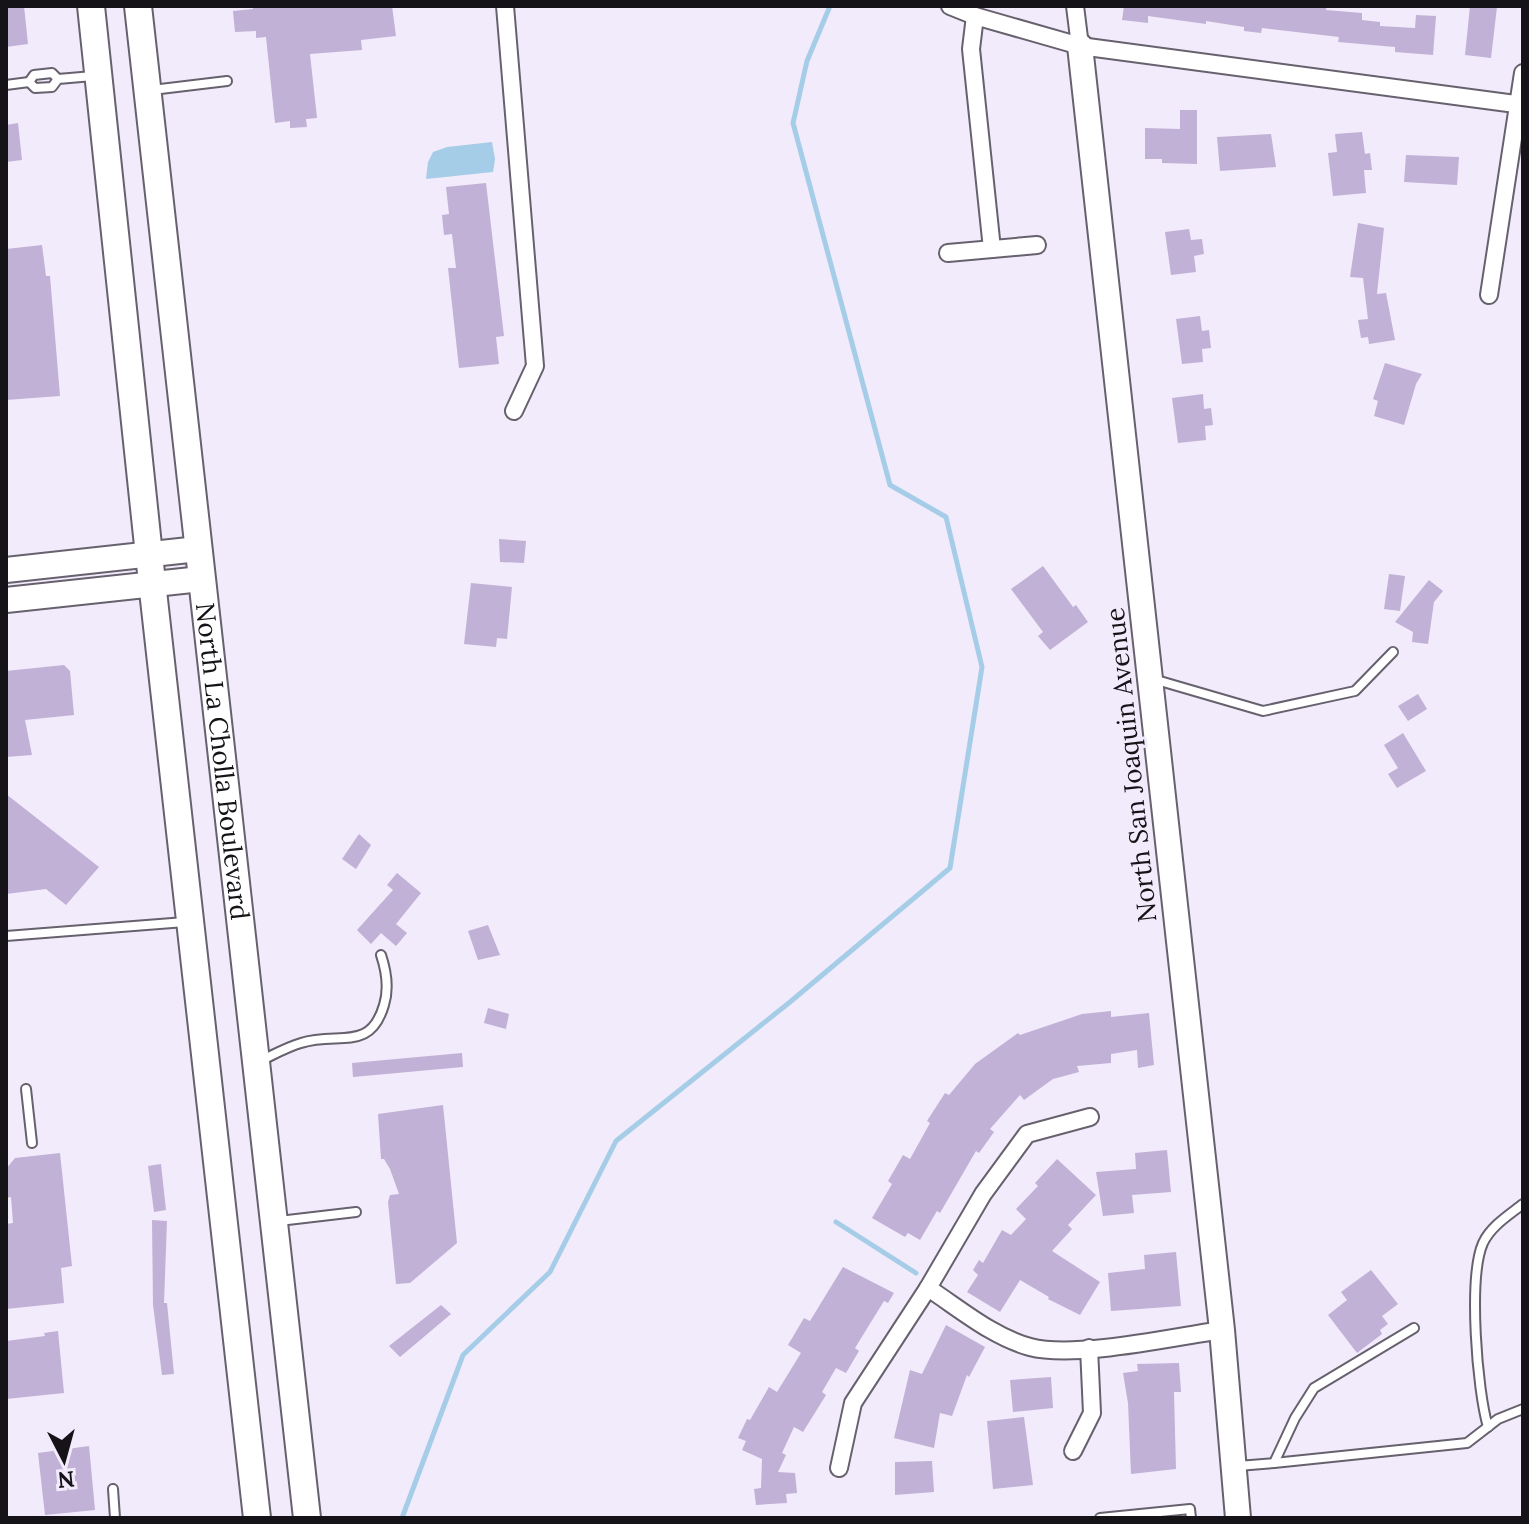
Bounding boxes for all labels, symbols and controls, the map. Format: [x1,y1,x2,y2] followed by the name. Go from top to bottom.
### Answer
[189,601,257,922] street label: North La Cholla Boulevard
[1098,606,1163,924] street label: North San Joaquin Avenue
[24,1420,104,1500] north arrow
[56,1465,76,1495] text: N

